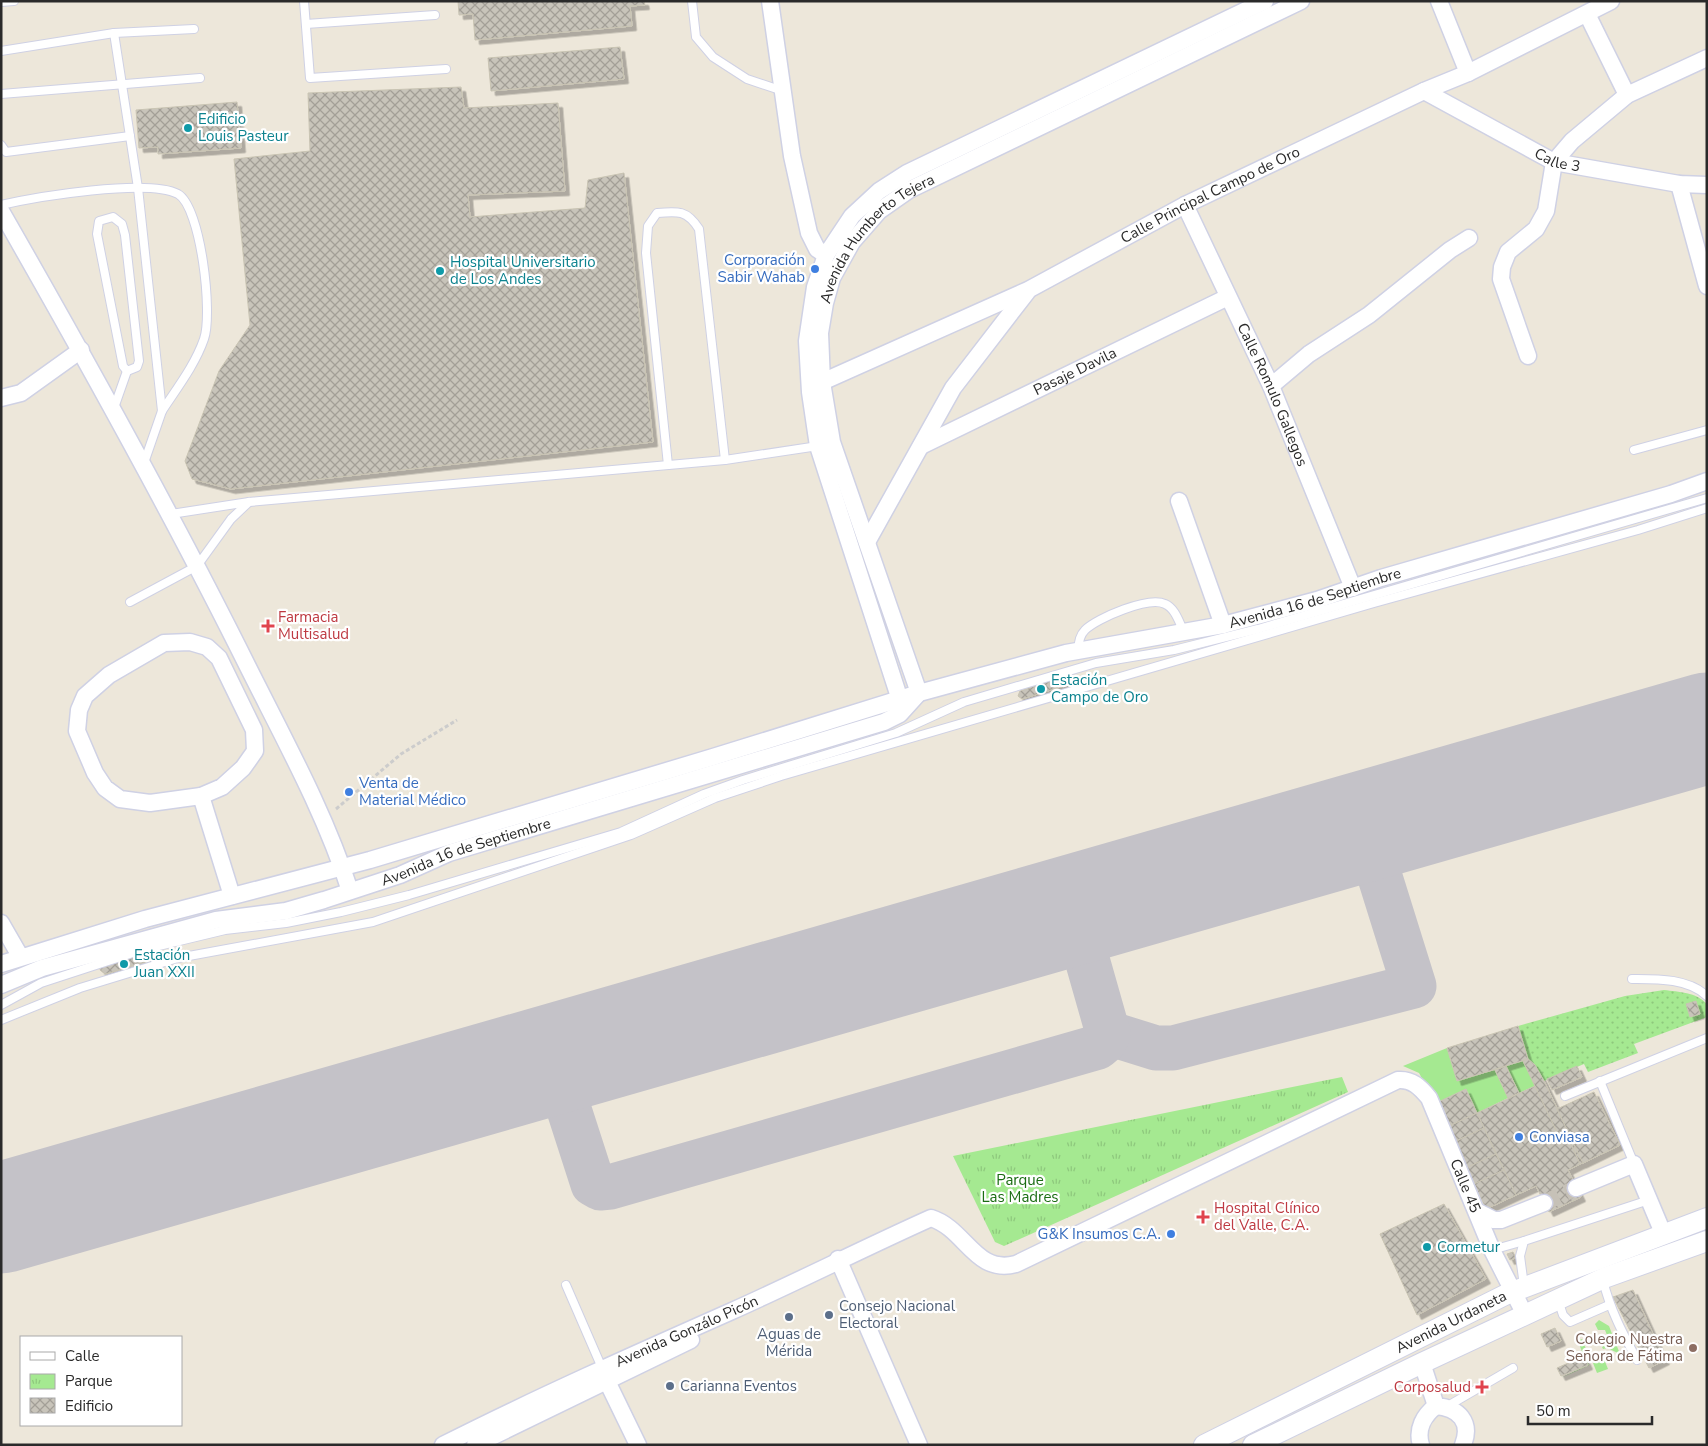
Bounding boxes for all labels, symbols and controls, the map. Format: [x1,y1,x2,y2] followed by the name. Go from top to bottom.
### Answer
[198,109,289,146] place label: Edificio Louis Pasteur
[182,122,194,134] marker: Edificio Louis Pasteur
[1117,142,1303,248] street label: Calle Principal Campo de Oro
[1531,143,1582,176] street label: Calle 3
[815,169,938,306] street label: Avenida Humberto Tejera
[718,250,805,287] place label: Corporación Sabir Wahab
[450,252,596,289] place label: Hospital Universitario de Los Andes
[809,263,821,275] marker: Corporación Sabir Wahab
[434,265,446,277] marker: Hospital Universitario de Los Andes
[1232,320,1313,469] street label: Calle Romulo Gallegos
[1030,343,1120,400] street label: Pasaje Davila
[1227,563,1403,633] street label: Avenida 16 de Septiembre
[278,607,349,644] place label: Farmacia Multisalud
[262,620,274,632] marker: Farmacia Multisalud
[1051,670,1148,707] place label: Estación Campo de Oro
[1035,683,1047,695] marker: Estación Campo de Oro
[358,773,466,810] place label: Venta de Material Médico
[343,786,355,798] marker: Venta de Material Médico
[378,813,553,891] street label: Avenida 16 de Septiembre
[133,945,195,982] place label: Estación Juan XXII
[118,958,130,970] marker: Estación Juan XXII
[1529,1127,1590,1147] place label: Conviasa
[1513,1131,1525,1143] marker: Conviasa
[1445,1156,1485,1216] street label: Calle 45
[981,1170,1059,1207] park label: Parque Las Madres
[1214,1198,1320,1235] place label: Hospital Clínico del Valle, C.A.
[1196,1210,1210,1224] marker: Hospital Clínico del Valle, C.A.
[1038,1224,1161,1244] place label: G&K Insumos C.A.
[1165,1228,1177,1240] marker: G&K Insumos C.A.
[1437,1237,1501,1257] place label: Cormetur
[1421,1241,1433,1253] marker: Cormetur
[1392,1286,1510,1358] street label: Avenida Urdaneta
[612,1290,761,1372] street label: Avenida Gonzálo Picón
[839,1296,956,1333] place label: Consejo Nacional Electoral
[823,1309,835,1321] marker: Consejo Nacional Electoral
[783,1311,795,1323] marker: Aguas de Mérida
[757,1324,821,1361] place label: Aguas de Mérida
[1566,1329,1683,1366] place label: Colegio Nuestra Señora de Fátima
[20,1336,182,1426] legend
[1687,1342,1699,1354] marker: Colegio Nuestra Señora de Fátima
[65,1346,100,1366] text: Calle
[65,1371,113,1391] text: Parque
[680,1376,797,1396] place label: Carianna Eventos
[1394,1377,1471,1397] place label: Corposalud
[664,1380,676,1392] marker: Carianna Eventos
[1475,1380,1489,1394] marker: Corposalud
[1528,1394,1652,1426] scale bar
[65,1396,113,1416] text: Edificio
[1536,1401,1571,1421] text: 50 m

